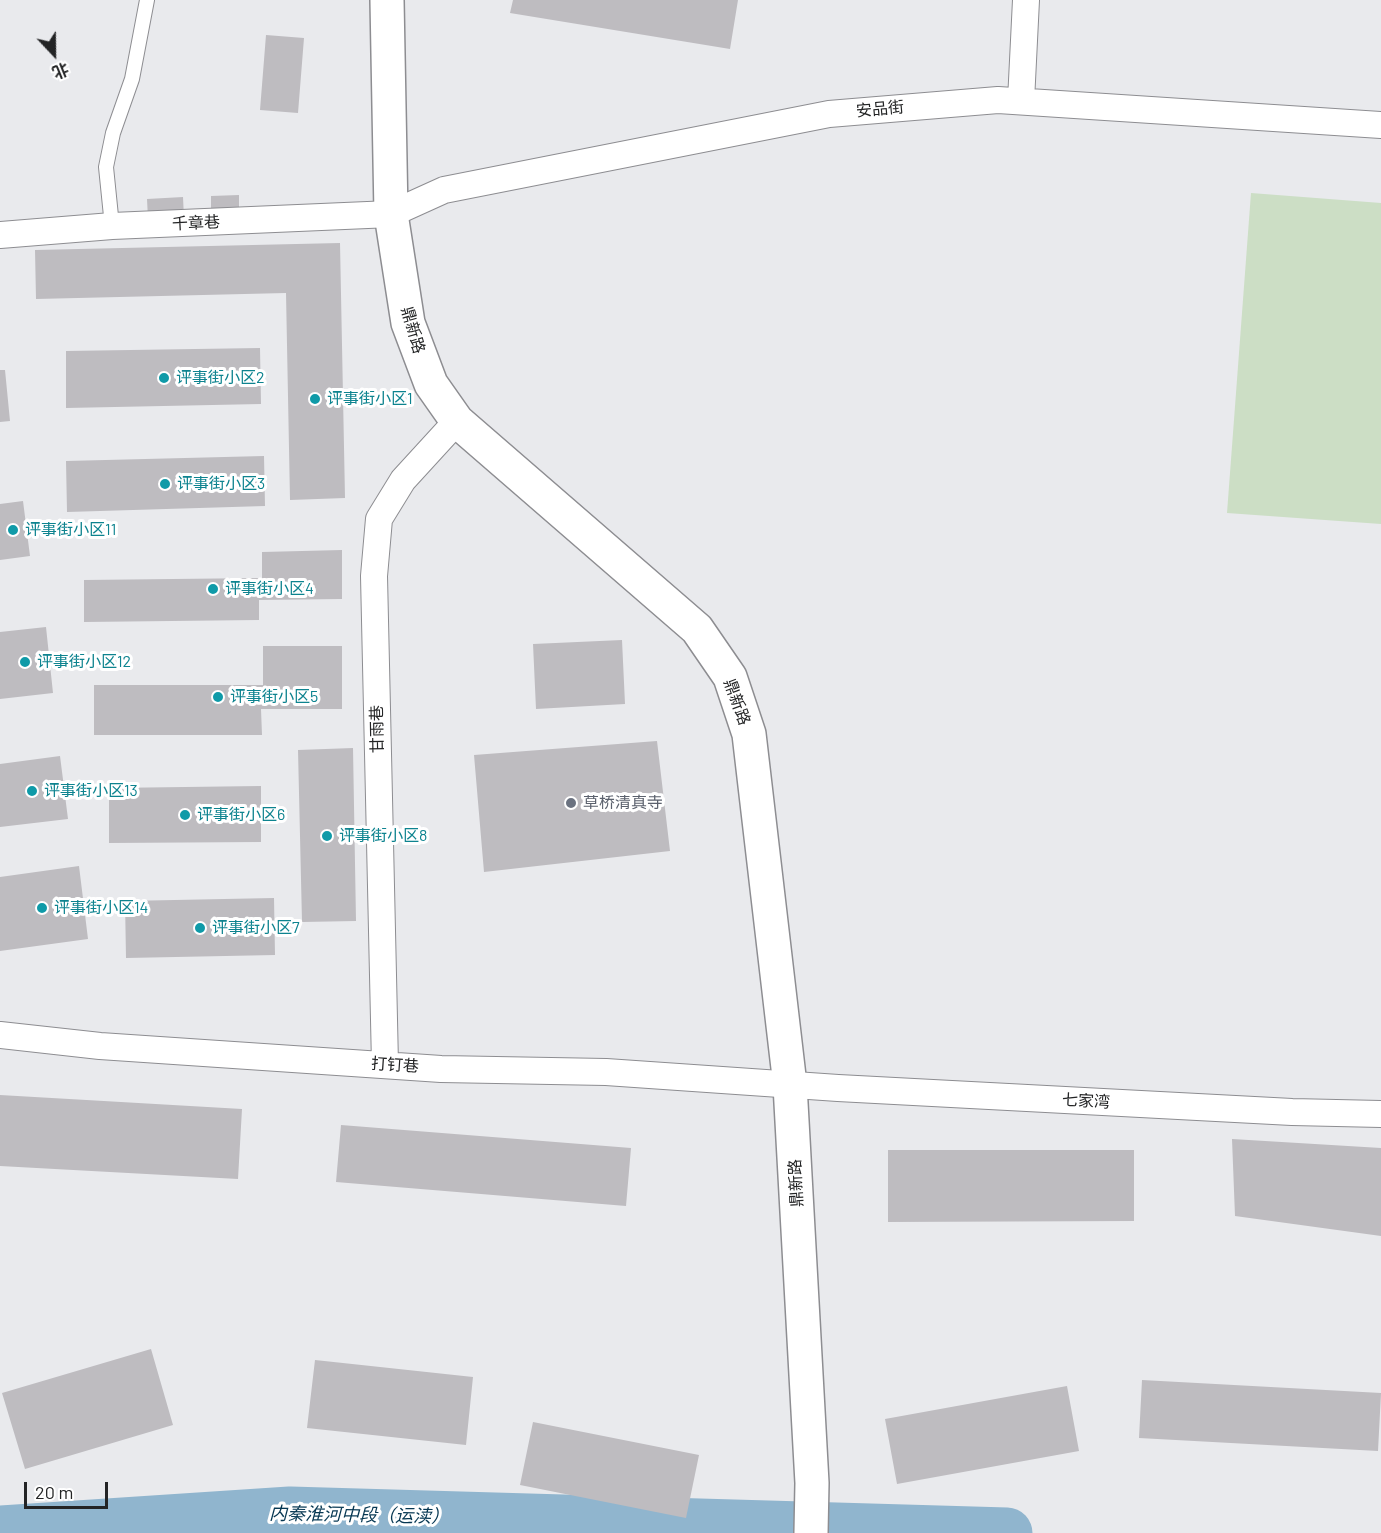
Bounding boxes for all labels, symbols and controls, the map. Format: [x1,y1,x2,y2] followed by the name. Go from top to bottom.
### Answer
[24,24,84,84] north arrow
[50,59,72,83] text: 北
[855,97,905,121] street label: 安品街
[172,212,220,234] street label: 千章巷
[397,304,429,356] street label: 鼎新路
[176,368,265,388] place label: 评事街小区2
[157,371,171,385] marker: 评事街小区2
[327,389,413,409] place label: 评事街小区1
[308,392,322,406] marker: 评事街小区1
[177,474,265,494] place label: 评事街小区3
[158,477,172,491] marker: 评事街小区3
[25,520,116,540] place label: 评事街小区11
[6,523,20,537] marker: 评事街小区11
[225,579,314,599] place label: 评事街小区4
[206,582,220,596] marker: 评事街小区4
[37,652,131,672] place label: 评事街小区12
[18,655,32,669] marker: 评事街小区12
[720,676,754,728] street label: 鼎新路
[230,687,318,707] place label: 评事街小区5
[211,690,225,704] marker: 评事街小区5
[367,705,387,753] street label: 甘雨巷
[44,781,138,801] place label: 评事街小区13
[25,784,39,798] marker: 评事街小区13
[583,793,663,813] place label: 草桥清真寺
[564,796,578,810] marker: 草桥清真寺
[197,805,285,825] place label: 评事街小区6
[178,808,192,822] marker: 评事街小区6
[339,826,427,846] place label: 评事街小区8
[320,829,334,843] marker: 评事街小区8
[54,898,148,918] place label: 评事街小区14
[35,901,49,915] marker: 评事街小区14
[212,918,300,938] place label: 评事街小区7
[193,921,207,935] marker: 评事街小区7
[370,1054,420,1076] street label: 打钉巷
[1062,1090,1110,1112] street label: 七家湾
[785,1159,807,1207] street label: 鼎新路
[27,1470,111,1508] scale bar
[35,1481,73,1503] text: 20 m
[269,1503,449,1527] water label: 内秦淮河中段（运渎）

